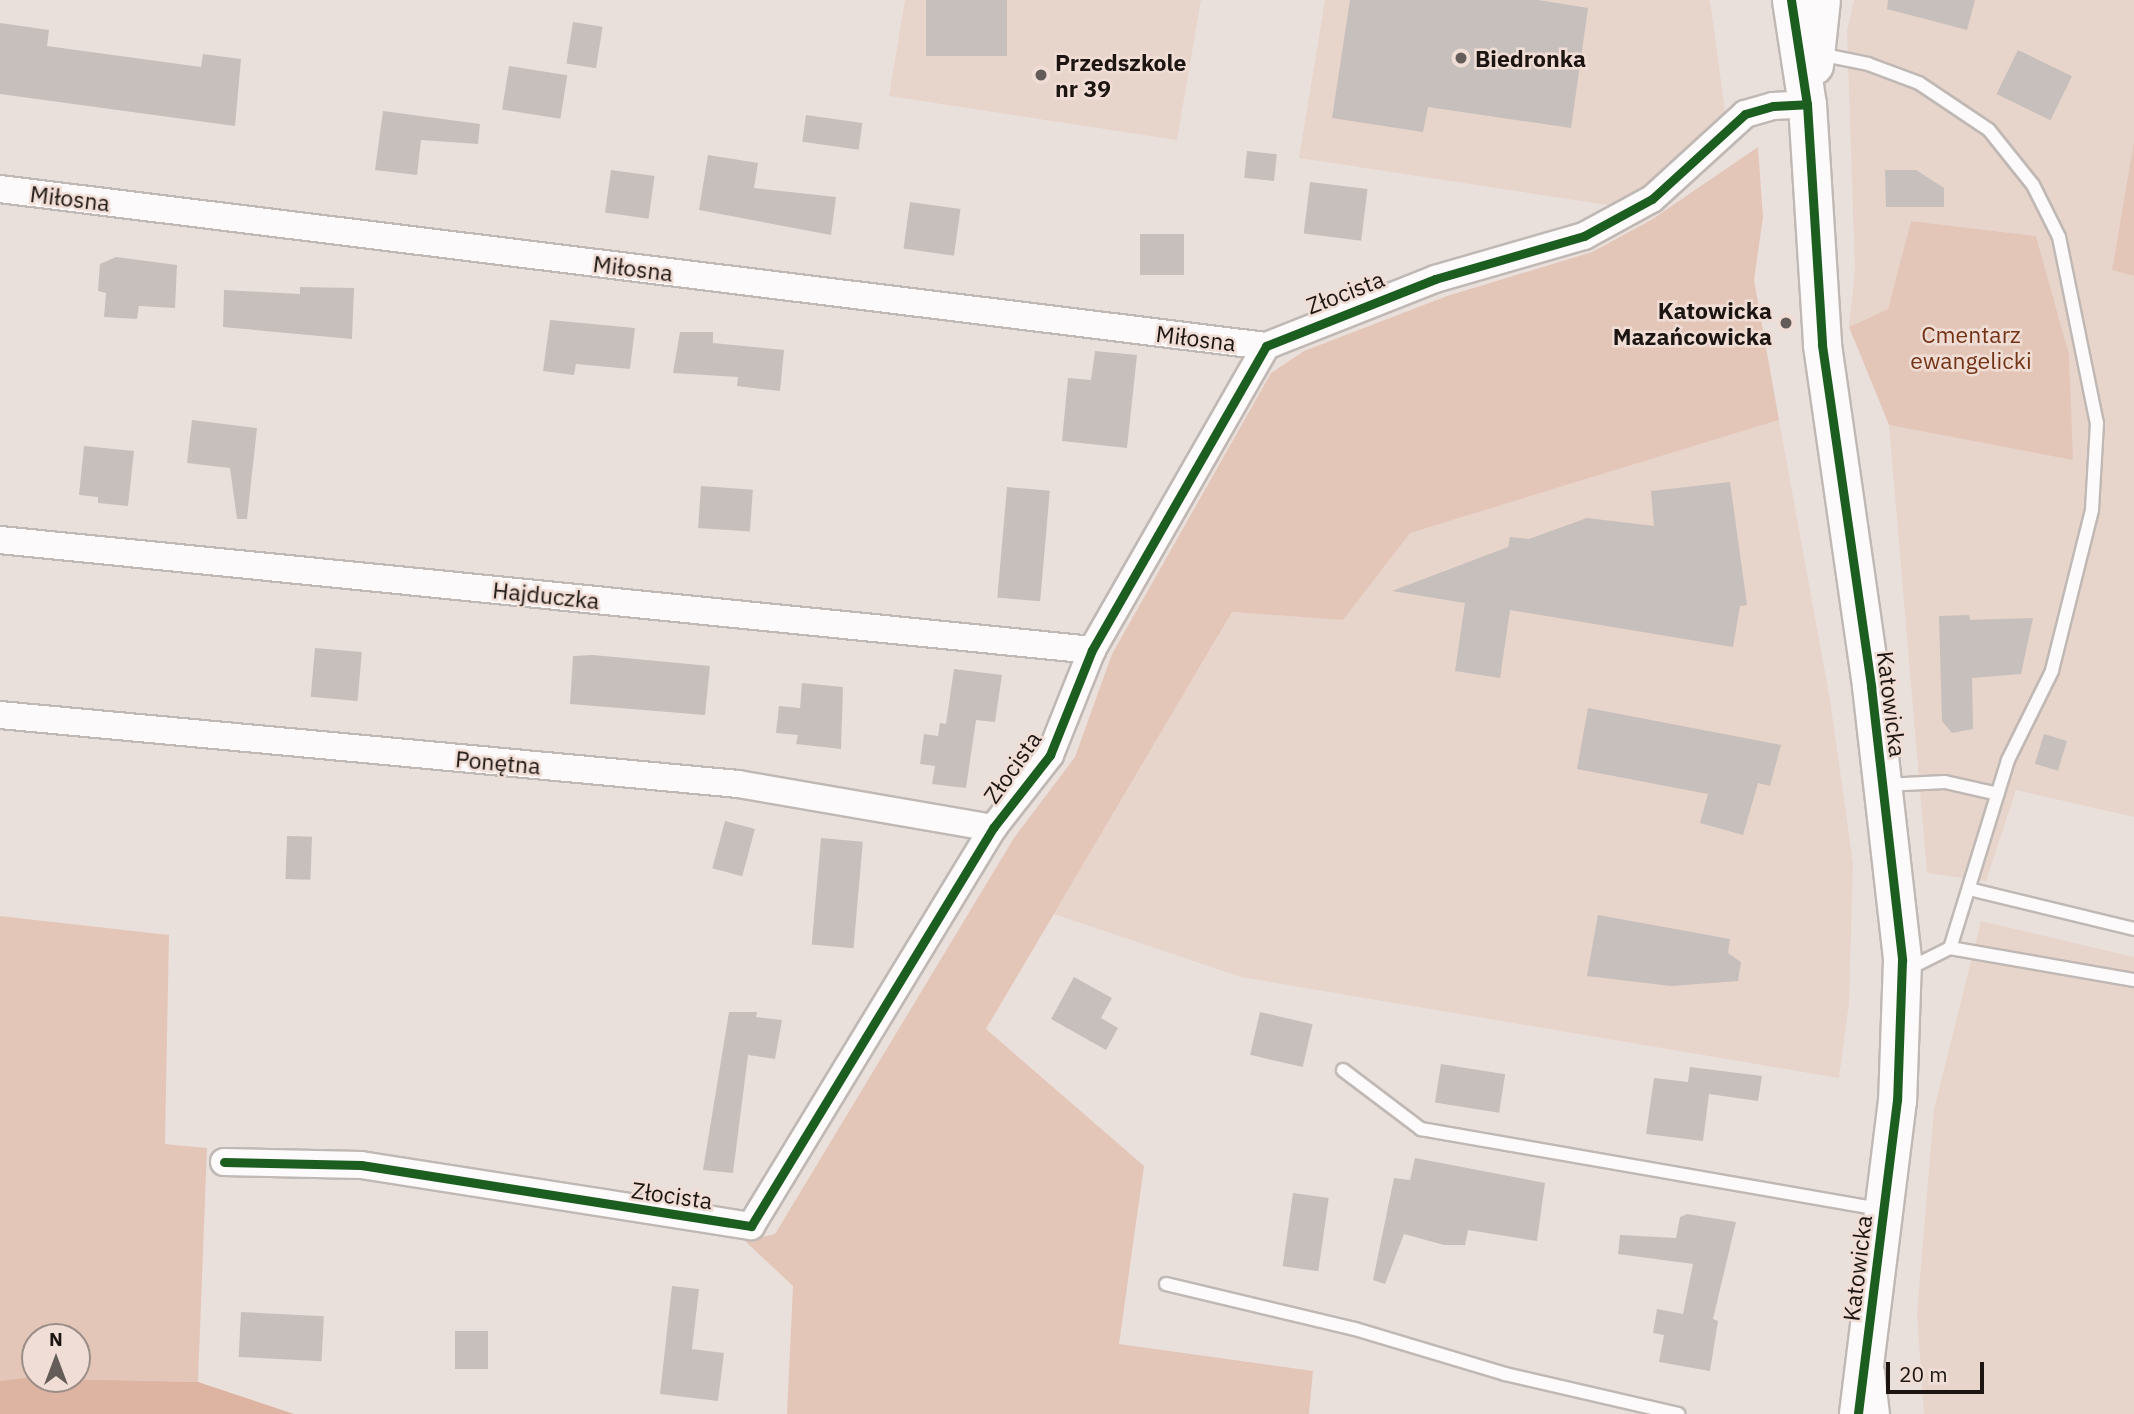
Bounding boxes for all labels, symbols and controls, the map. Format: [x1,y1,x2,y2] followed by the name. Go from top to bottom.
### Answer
[1475,44,1586,72] place label: Biedronka
[1055,48,1186,102] place label: Przedszkole nr 39
[1453,50,1469,66] marker: Biedronka
[1033,67,1049,83] marker: Przedszkole nr 39
[28,179,112,217] street label: Miłosna
[591,249,675,287] street label: Miłosna
[1302,265,1388,319] street label: Złocista
[1613,296,1772,350] place label: Katowicka Mazańcowicka
[1778,315,1794,331] marker: Katowicka Mazańcowicka
[1154,319,1238,357] street label: Miłosna
[1910,320,2032,374] park label: Cmentarz ewangelicki
[491,576,601,614] street label: Hajduczka
[1872,649,1912,759] street label: Katowicka
[977,726,1047,808] street label: Złocista
[454,745,542,779] street label: Ponętna
[630,1176,714,1214] street label: Złocista
[1837,1213,1877,1323] street label: Katowicka
[21,1323,91,1393] north arrow
[49,1327,63,1351] text: N
[1889,1348,1987,1392] scale bar
[1899,1360,1948,1388] text: 20 m

